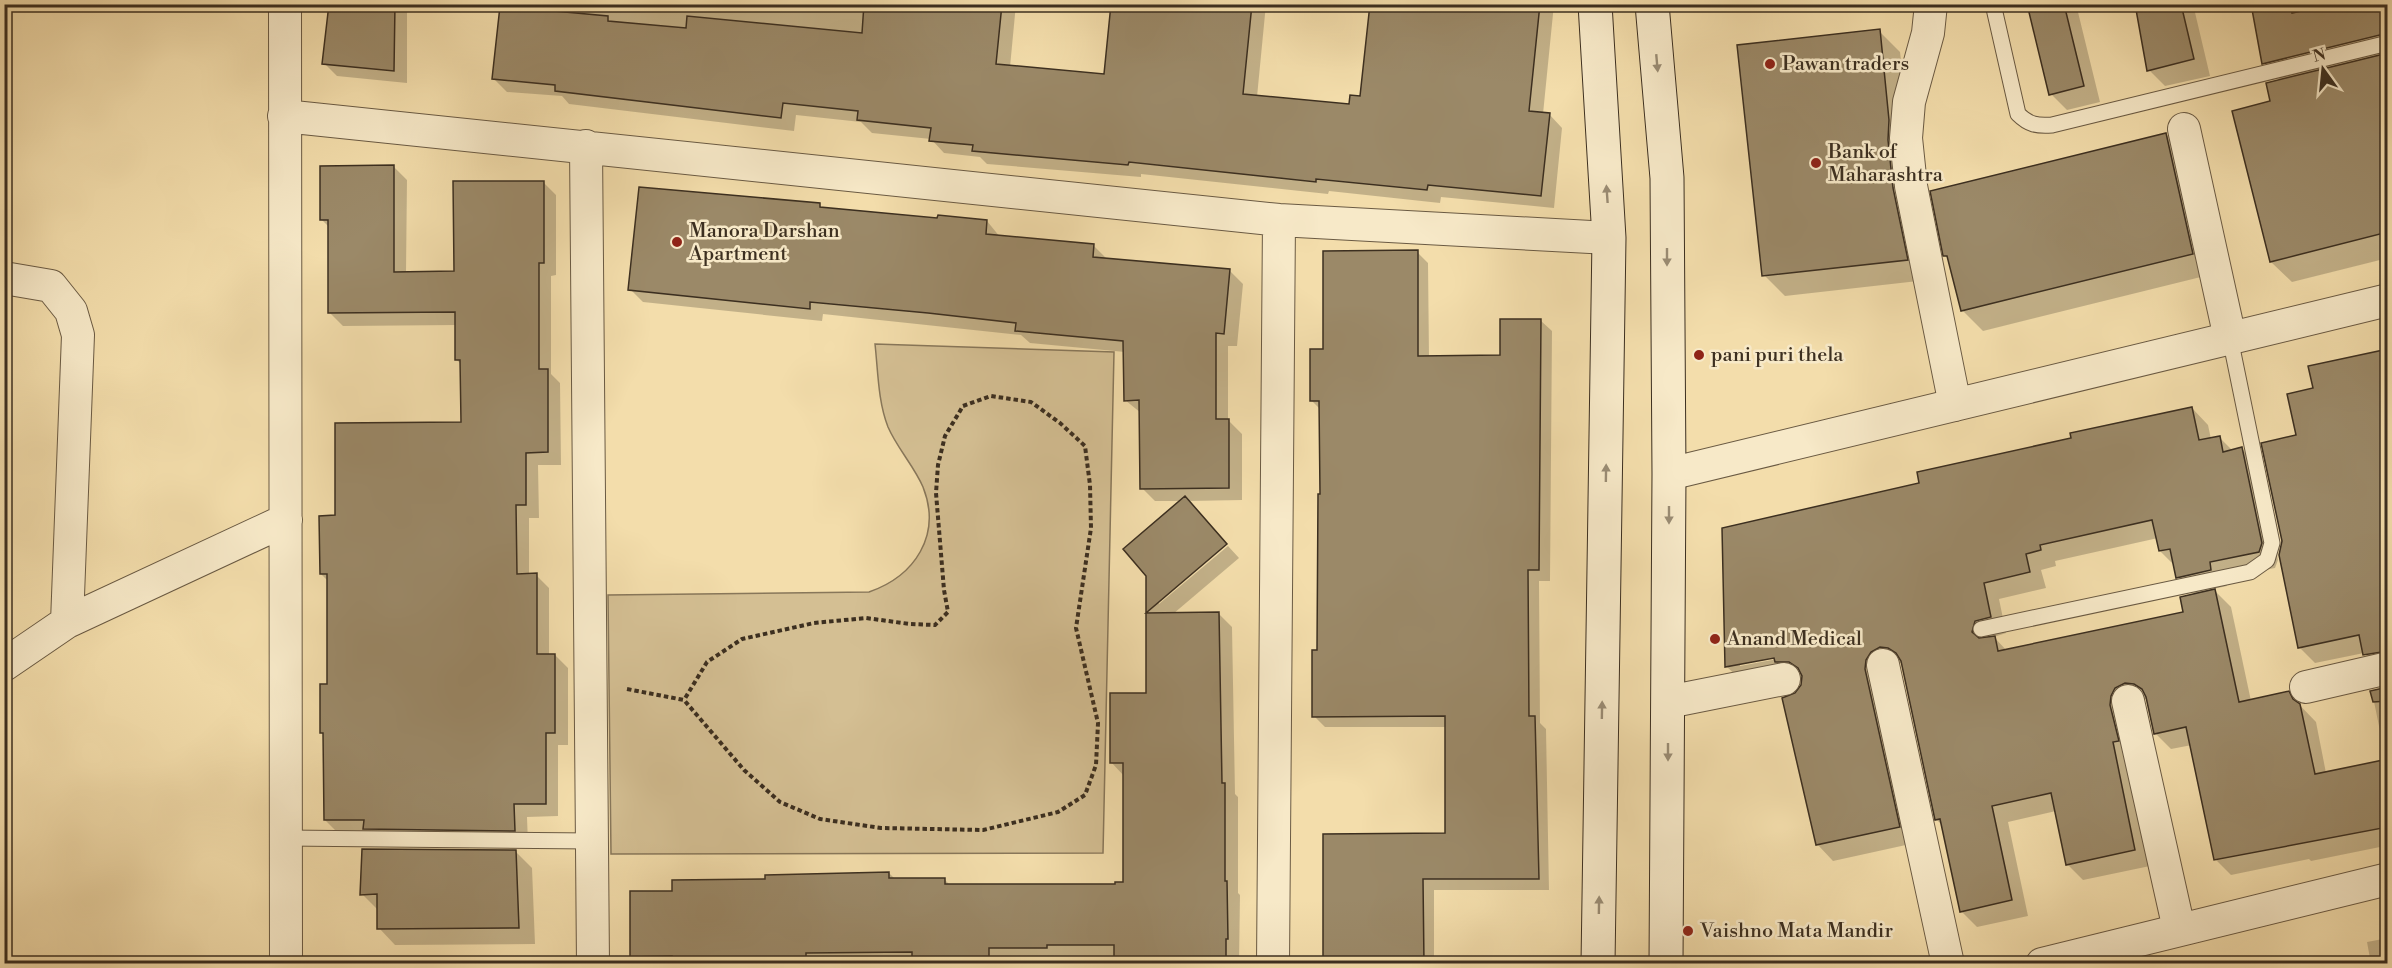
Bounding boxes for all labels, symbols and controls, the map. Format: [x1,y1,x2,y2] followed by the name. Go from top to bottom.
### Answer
[2293,39,2353,99] north arrow
[2311,44,2328,67] text: N
[1782,52,1909,77] place label: Pawan traders
[1652,53,1662,72] one-way arrow
[1763,57,1777,71] marker: Pawan traders
[1827,140,1944,188] place label: Bank of Maharashtra
[1809,156,1823,170] marker: Bank of Maharashtra
[1602,185,1611,204] one-way arrow
[688,219,840,267] place label: Manora Darshan Apartment
[670,235,684,249] marker: Manora Darshan Apartment
[1662,248,1672,267] one-way arrow
[1711,343,1844,368] place label: pani puri thela
[1692,348,1706,362] marker: pani puri thela
[1601,464,1611,483] one-way arrow
[1664,506,1674,525] one-way arrow
[1726,627,1862,652] place label: Anand Medical
[1708,632,1722,646] marker: Anand Medical
[1597,701,1607,720] one-way arrow
[1663,743,1673,762] one-way arrow
[1594,896,1604,915] one-way arrow
[1699,919,1893,944] place label: Vaishno Mata Mandir
[1681,924,1695,938] marker: Vaishno Mata Mandir

